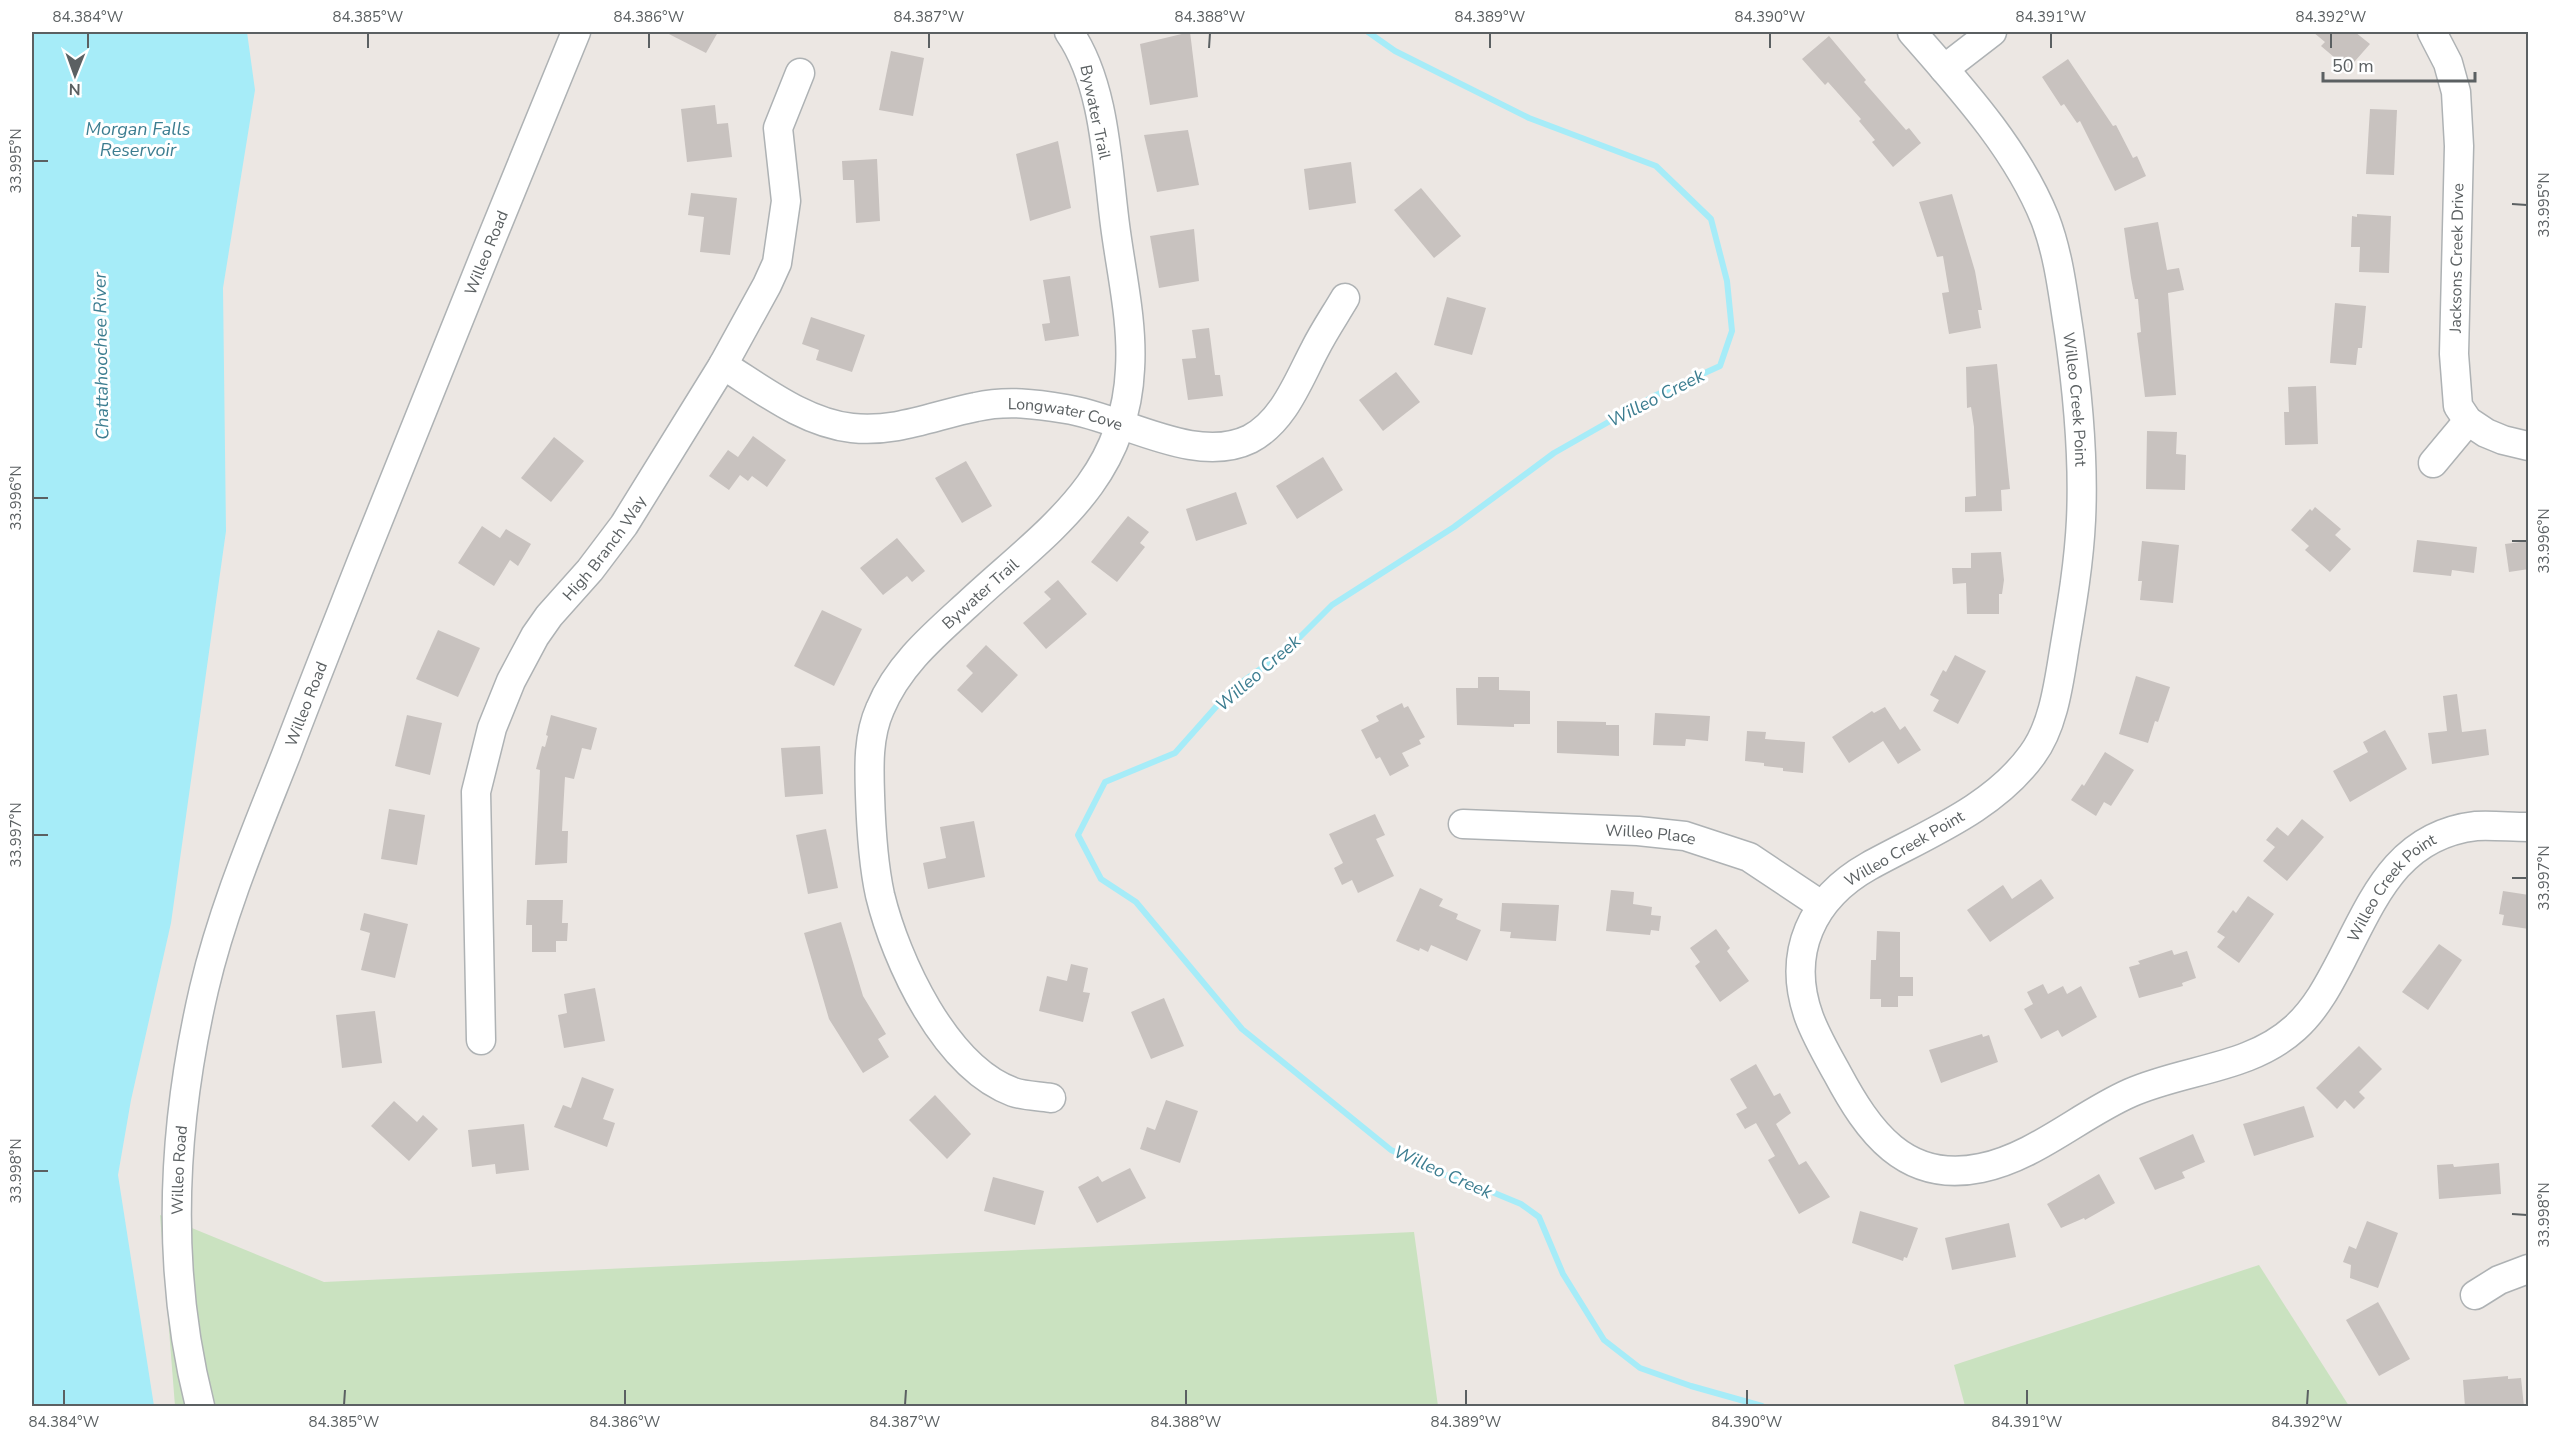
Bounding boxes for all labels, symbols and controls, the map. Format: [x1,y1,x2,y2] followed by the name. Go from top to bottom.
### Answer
[53,7,124,27] text: 84.384°W
[333,7,404,27] text: 84.385°W
[614,7,685,27] text: 84.386°W
[894,7,965,27] text: 84.387°W
[1175,7,1246,27] text: 84.388°W
[1455,7,1526,27] text: 84.389°W
[1735,7,1806,27] text: 84.390°W
[2016,7,2087,27] text: 84.391°W
[2296,7,2367,27] text: 84.392°W
[45,45,105,105] north arrow
[2323,45,2474,83] scale bar
[2332,54,2374,78] text: 50 m
[1074,63,1116,162] street label: Bywater Trail
[69,78,81,100] text: N
[86,117,190,162] water label: Morgan Falls Reservoir
[6,128,26,194] text: 33.995°N
[2534,172,2554,238] text: 33.995°N
[2445,183,2469,334] street label: Jacksons Creek Drive
[460,207,514,298] street label: Willeo Road
[88,271,114,440] water label: Chattahoochee River
[2057,331,2092,467] street label: Willeo Creek Point
[1604,363,1709,433] water label: Willeo Creek
[1008,393,1126,436] street label: Longwater Cove
[6,465,26,531] text: 33.996°N
[558,491,652,606] street label: High Branch Way
[2534,508,2554,574] text: 33.996°N
[937,554,1024,634] street label: Bywater Trail
[1210,629,1306,717] water label: Willeo Creek
[280,658,333,750] street label: Willeo Road
[6,802,26,868] text: 33.997°N
[1841,805,1969,892] street label: Willeo Creek Point
[1605,820,1699,851] street label: Willeo Place
[2342,828,2440,946] street label: Willeo Creek Point
[2534,845,2554,911] text: 33.997°N
[167,1124,193,1215] street label: Willeo Road
[6,1138,26,1204] text: 33.998°N
[1390,1140,1497,1205] water label: Willeo Creek
[2534,1182,2554,1248] text: 33.998°N
[29,1412,100,1432] text: 84.384°W
[309,1412,380,1432] text: 84.385°W
[590,1412,661,1432] text: 84.386°W
[870,1412,941,1432] text: 84.387°W
[1151,1412,1222,1432] text: 84.388°W
[1431,1412,1502,1432] text: 84.389°W
[1712,1412,1783,1432] text: 84.390°W
[1992,1412,2063,1432] text: 84.391°W
[2272,1412,2343,1432] text: 84.392°W

